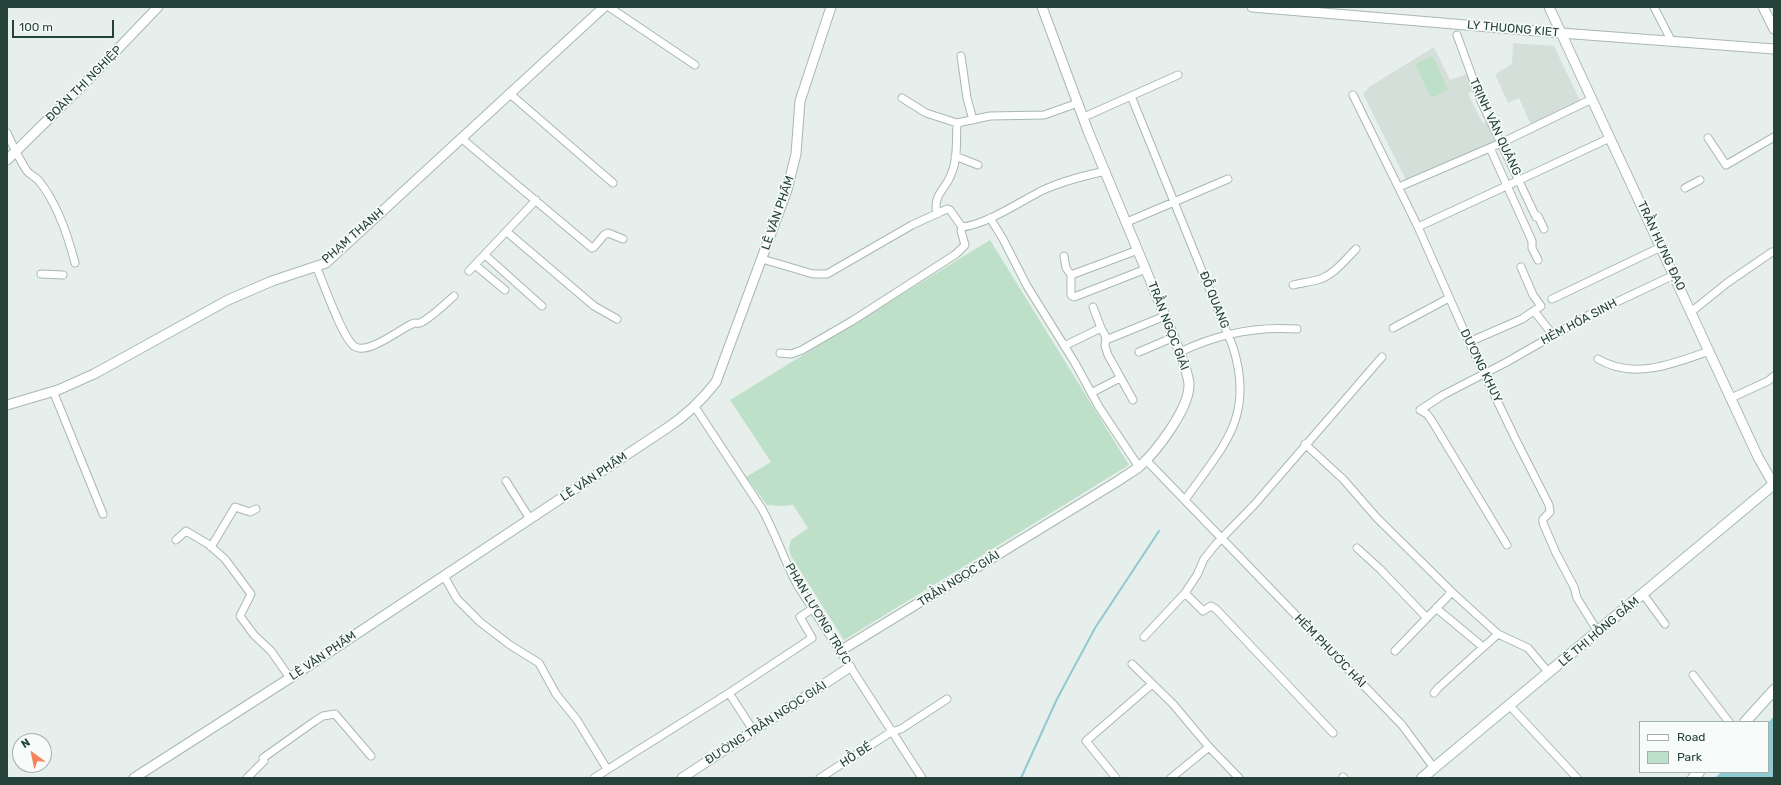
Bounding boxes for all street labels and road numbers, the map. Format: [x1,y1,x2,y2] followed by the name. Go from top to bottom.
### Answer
[1466,18,1560,40] street label: LY THUONG KIET
[43,43,125,125] street label: ĐOÀN THỊ NGHIỆP
[1466,76,1524,178] street label: TRỊNH VĂN QUẢNG
[759,174,797,252] street label: LÊ VĂN PHẨM
[1634,199,1688,293] street label: TRẦN HƯNG ĐẠO
[319,205,387,267] street label: PHẠM THANH
[1196,269,1232,331] street label: ĐỖ QUANG
[1145,280,1191,372] street label: TRẦN NGỌC GIẢI
[1538,296,1620,348] street label: HẺM HÓA SINH
[1457,327,1505,405] street label: DƯƠNG KHUY
[558,449,630,505] street label: LÊ VĂN PHẨM
[915,548,1003,610] street label: TRẦN NGỌC GIẢI
[782,561,854,667] street label: PHAN LƯƠNG TRỰC
[1556,594,1642,670] street label: LÊ THỊ HỒNG GẤM
[1291,611,1369,691] street label: HẺM PHƯỚC HẢI
[287,628,359,684] street label: LÊ VĂN PHẨM
[703,678,829,768] street label: ĐƯỜNG TRẦN NGỌC GIẢI
[837,739,875,771] street label: HỒ BÉ

